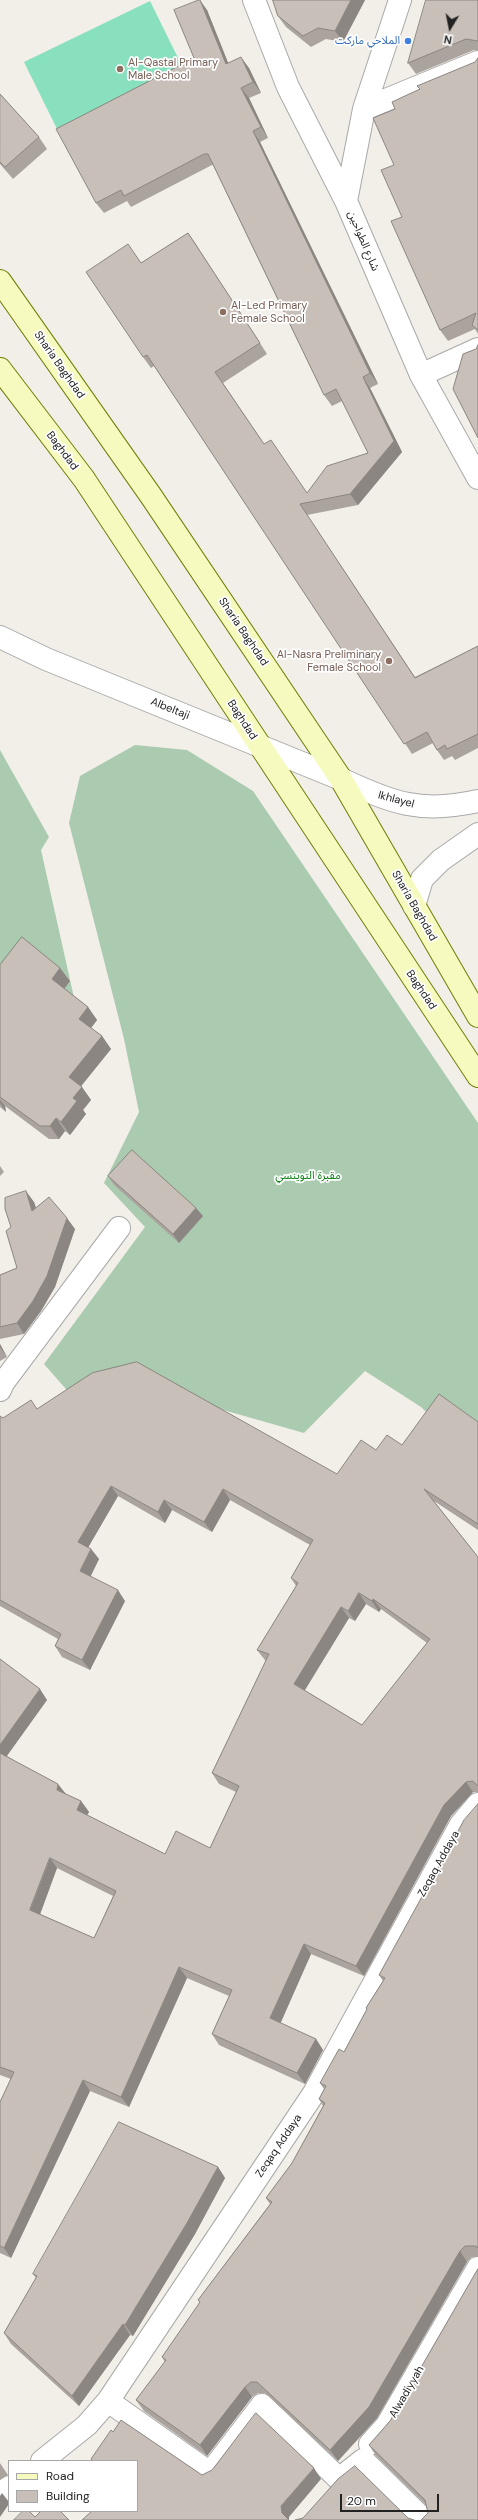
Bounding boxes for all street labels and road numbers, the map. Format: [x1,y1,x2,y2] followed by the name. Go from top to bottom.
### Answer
[344,209,382,273] street label: شارع الطواحين
[31,329,87,401] street label: Sharia Baghdad
[43,429,81,473] street label: Baghdad
[215,595,271,669] street label: Sharia Baghdad
[149,695,191,723] street label: Albeltaji
[224,698,260,742] street label: Baghdad
[376,789,416,811] street label: Ikhlayel
[388,868,440,944] street label: Sharia Baghdad
[403,968,439,1012] street label: Baghdad
[415,1829,463,1899] street label: Zeqaq Addaya
[253,2112,305,2180] street label: Zeqaq Addaya
[387,2364,427,2420] street label: Alwadiyyah

